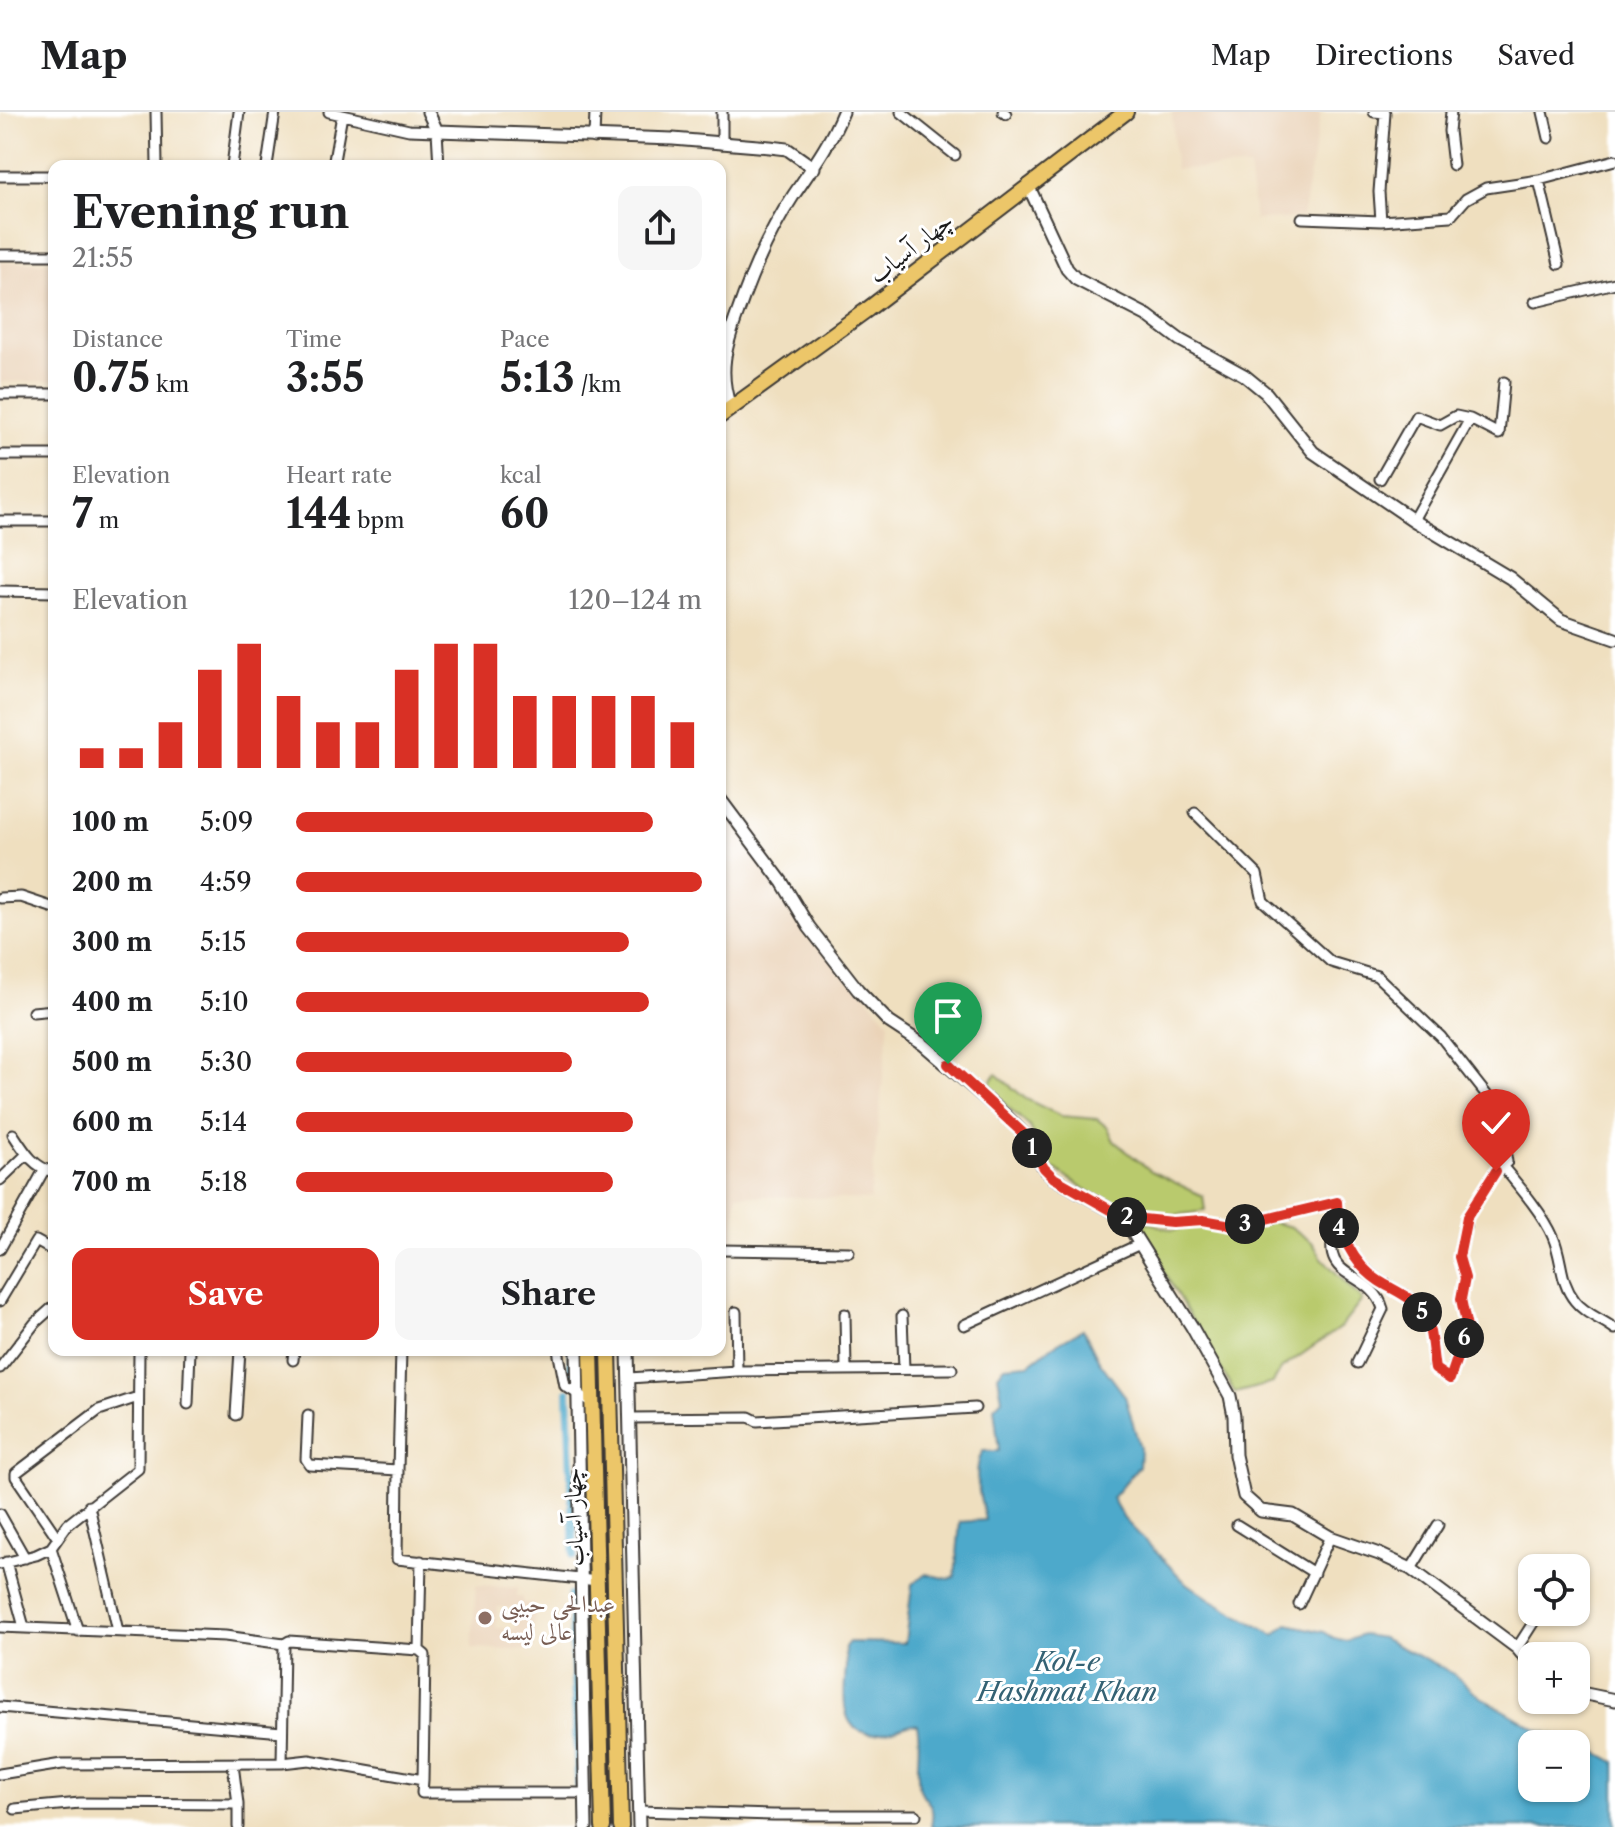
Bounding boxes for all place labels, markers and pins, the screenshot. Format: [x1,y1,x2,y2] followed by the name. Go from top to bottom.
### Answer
[914,982,982,1064] pin
[1462,1089,1530,1171] pin
[1012,1128,1052,1168] pin: 1
[1107,1197,1147,1237] pin: 2
[1225,1204,1265,1244] pin: 3
[1319,1208,1359,1248] pin: 4
[1402,1292,1442,1332] pin: 5
[1444,1318,1484,1358] pin: 6
[501,1589,615,1646] place label: عبدالحی حبیبی عالی لیسه
[476,1609,494,1627] marker: عبدالحی حبیبی عالی لیسه

